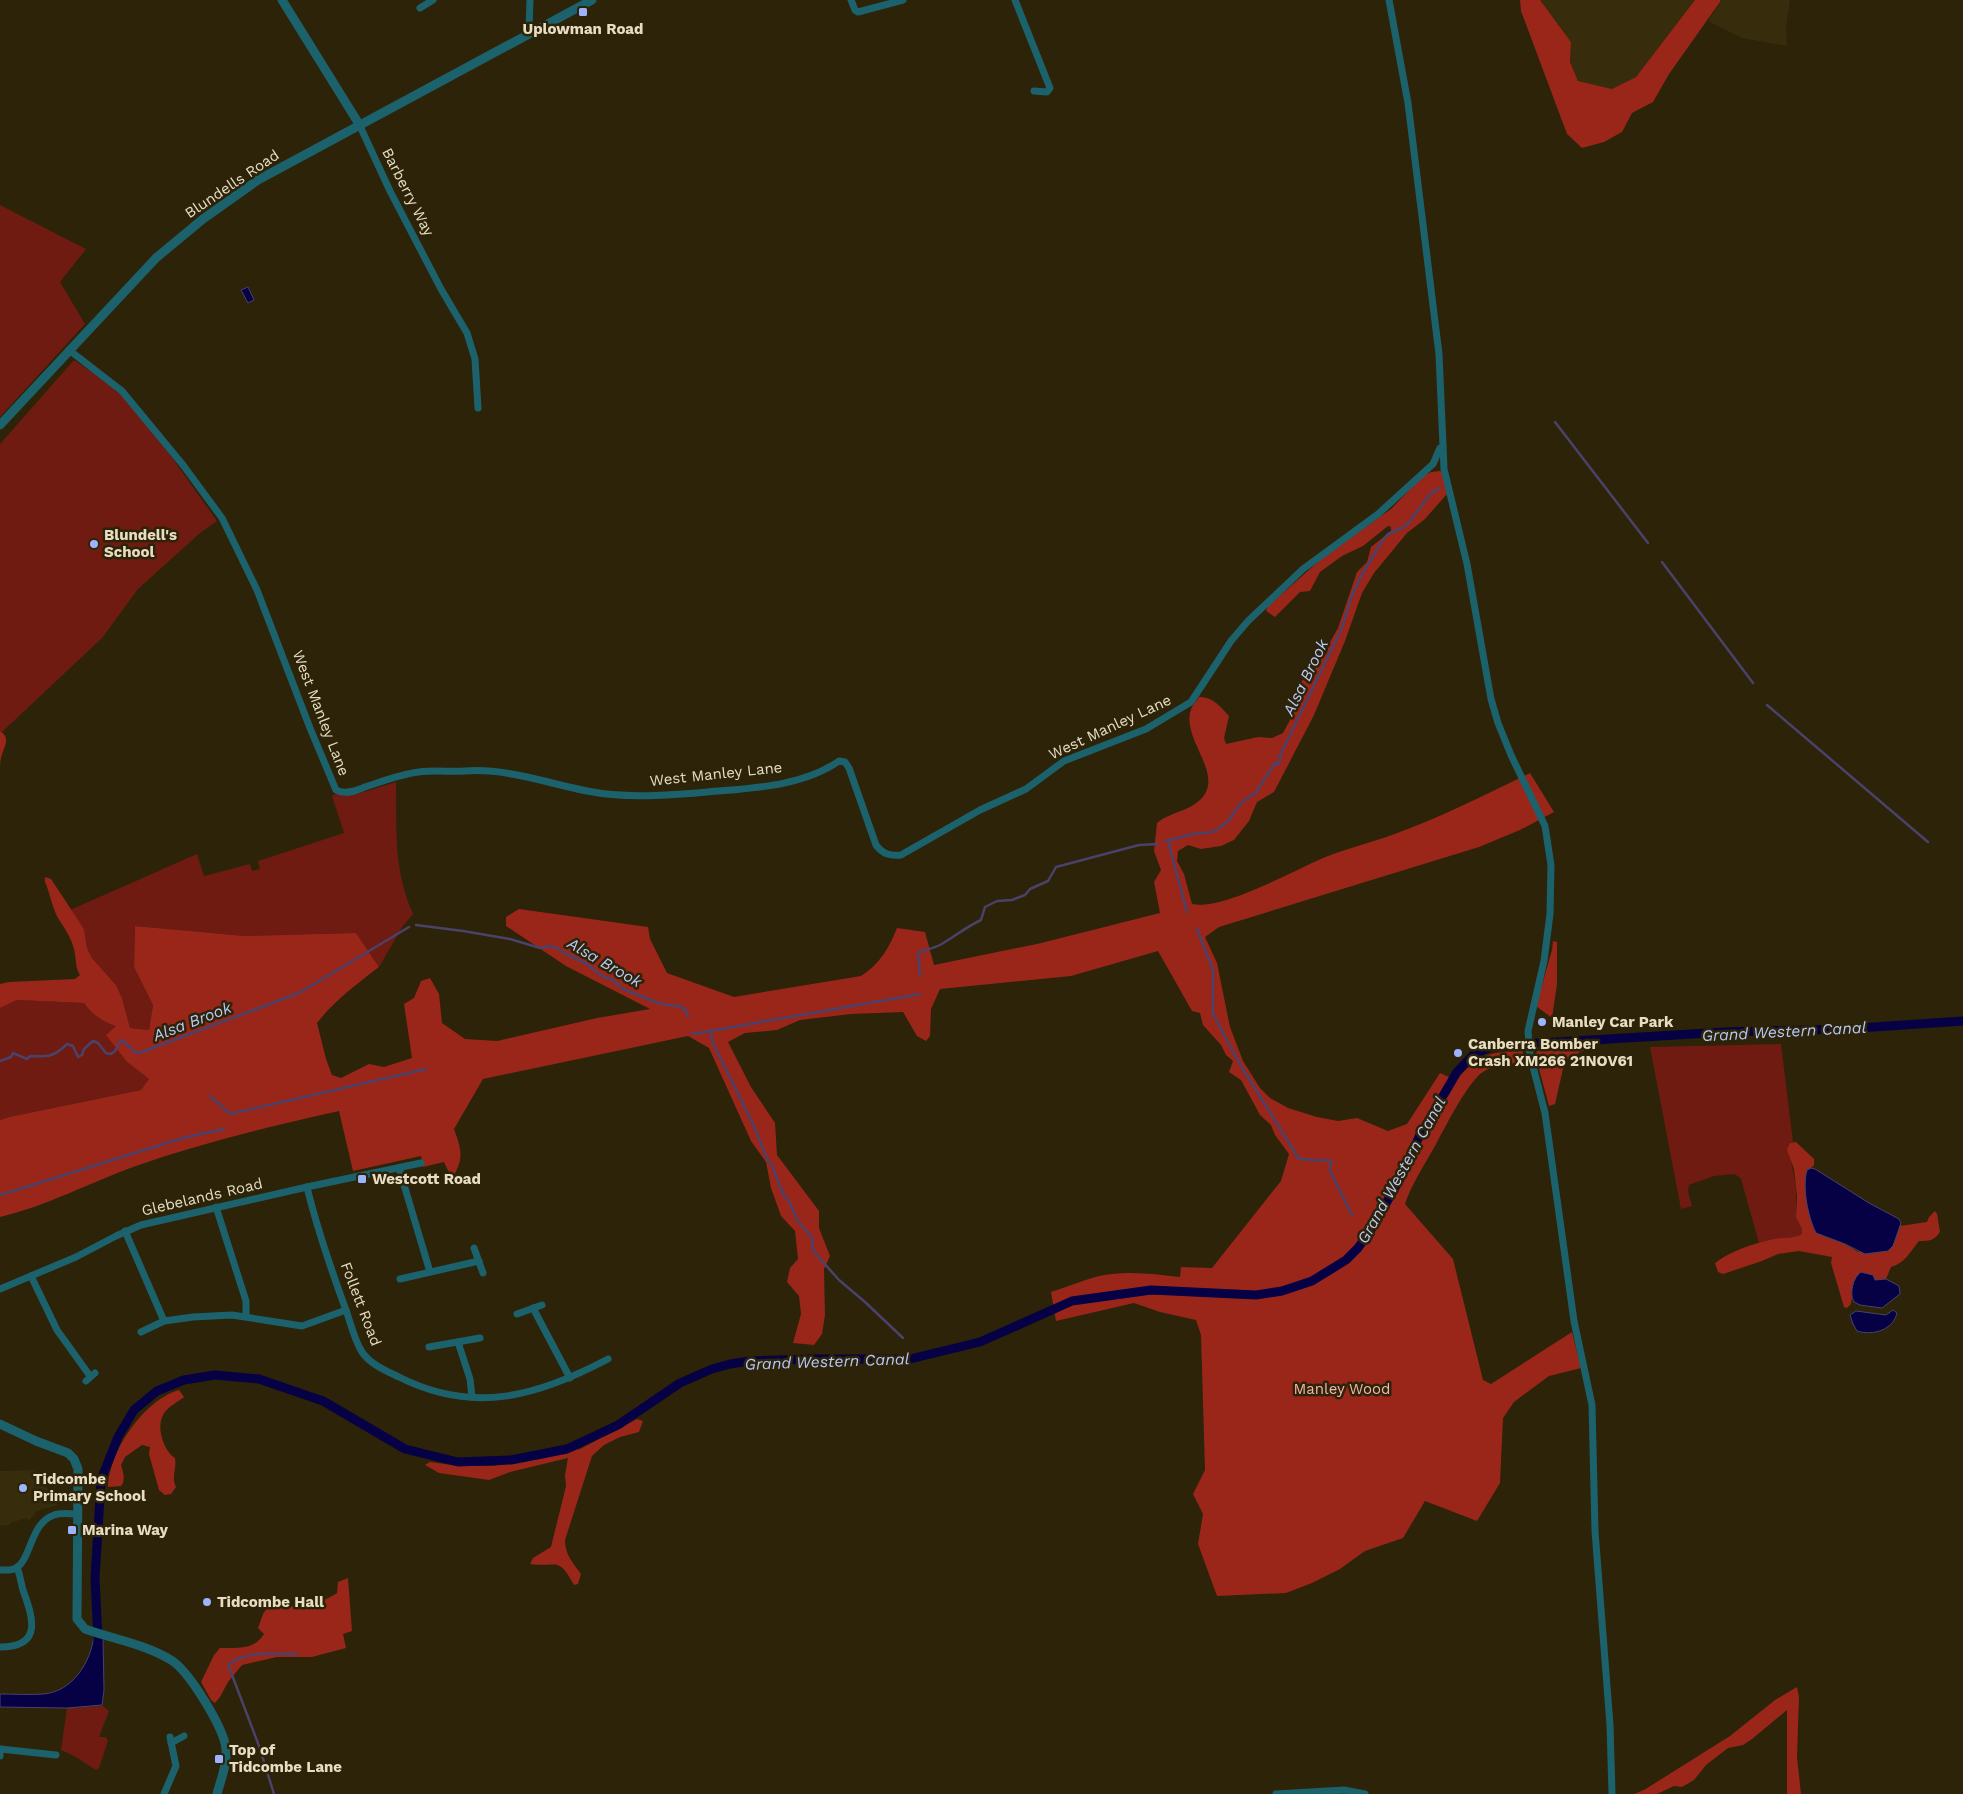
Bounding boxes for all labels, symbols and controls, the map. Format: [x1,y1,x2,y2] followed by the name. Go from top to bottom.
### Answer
[577,6,589,18] marker: Uplowman Road
[523,20,643,38] place label: Uplowman Road
[378,145,438,239] street label: Barberry Way
[181,146,283,222] street label: Blundells Road
[104,526,177,561] place label: Blundell's School
[88,538,100,550] marker: Blundell's School
[1278,635,1333,719] water label: Alsa Brook
[289,648,353,778] street label: West Manley Lane
[1046,691,1174,763] street label: West Manley Lane
[649,758,783,790] street label: West Manley Lane
[563,933,646,992] water label: Alsa Brook
[149,997,235,1045] water label: Alsa Brook
[1552,1013,1674,1031] place label: Manley Car Park
[1536,1016,1548,1028] marker: Manley Car Park
[1701,1018,1867,1045] water label: Grand Western Canal
[1468,1035,1633,1070] place label: Canberra Bomber Crash XM266 21NOV61
[1452,1047,1464,1059] marker: Canberra Bomber Crash XM266 21NOV61
[1353,1093,1450,1247] water label: Grand Western Canal
[372,1170,481,1188] place label: Westcott Road
[356,1173,368,1185] marker: Westcott Road
[140,1174,264,1220] street label: Glebelands Road
[337,1260,385,1348] street label: Follett Road
[744,1349,910,1374] water label: Grand Western Canal
[1294,1380,1390,1398] park label: Manley Wood
[33,1470,146,1505] place label: Tidcombe Primary School
[17,1482,29,1494] marker: Tidcombe Primary School
[82,1521,169,1539] place label: Marina Way
[66,1524,78,1536] marker: Marina Way
[217,1593,324,1611] place label: Tidcombe Hall
[201,1596,213,1608] marker: Tidcombe Hall
[229,1741,342,1776] place label: Top of Tidcombe Lane
[213,1753,225,1765] marker: Top of Tidcombe Lane

